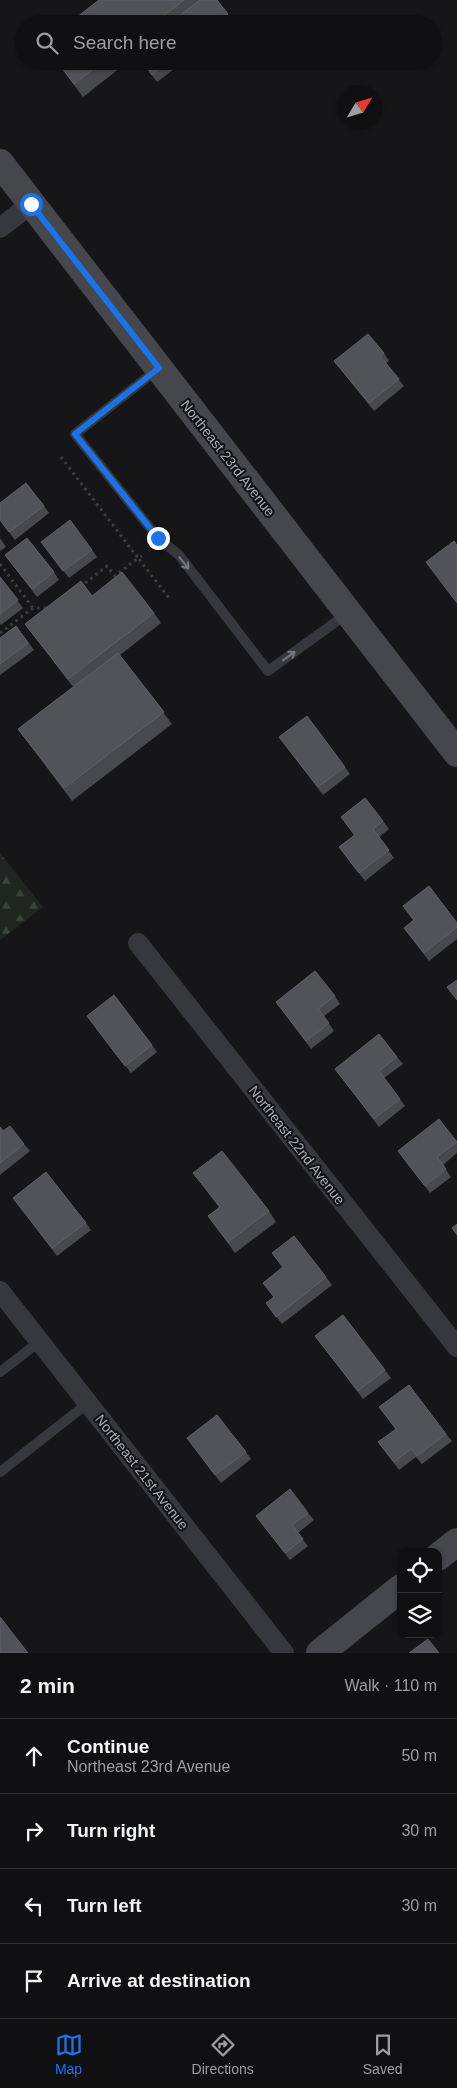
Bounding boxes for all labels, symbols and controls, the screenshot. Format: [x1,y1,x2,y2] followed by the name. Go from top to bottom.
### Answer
[15,15,442,70] search box
[33,29,61,57] icon: search
[73,32,177,53] text: Search here
[337,85,382,130] north arrow
[20,193,43,216] route start
[178,397,278,519] street label: Northeast 23rd Avenue
[147,527,170,550] route end
[179,556,190,569] one-way arrow
[282,651,296,661] one-way arrow
[246,1083,348,1208] street label: Northeast 22nd Avenue
[92,1411,192,1533] street label: Northeast 21st Avenue
[397,1548,442,1638] map controls
[397,1548,442,1593] button: locate
[397,1593,442,1638] button: layers
[20,1674,75,1697] text: 2 min
[345,1677,437,1694] text: Walk · 110 m
[67,1736,149,1757] text: Continue
[20,1742,48,1770] icon: ahead
[401,1747,437,1764] text: 50 m
[67,1758,230,1775] text: Northeast 23rd Avenue
[20,1817,48,1845] icon: right
[67,1820,155,1841] text: Turn right
[401,1822,437,1839] text: 30 m
[20,1892,48,1920] icon: left
[67,1895,142,1916] text: Turn left
[401,1897,437,1914] text: 30 m
[20,1967,48,1995] icon: arrive
[67,1970,251,1991] text: Arrive at destination
[55,2031,83,2077] tab: Map
[192,2031,254,2077] tab: Directions
[363,2031,402,2077] tab: Saved

